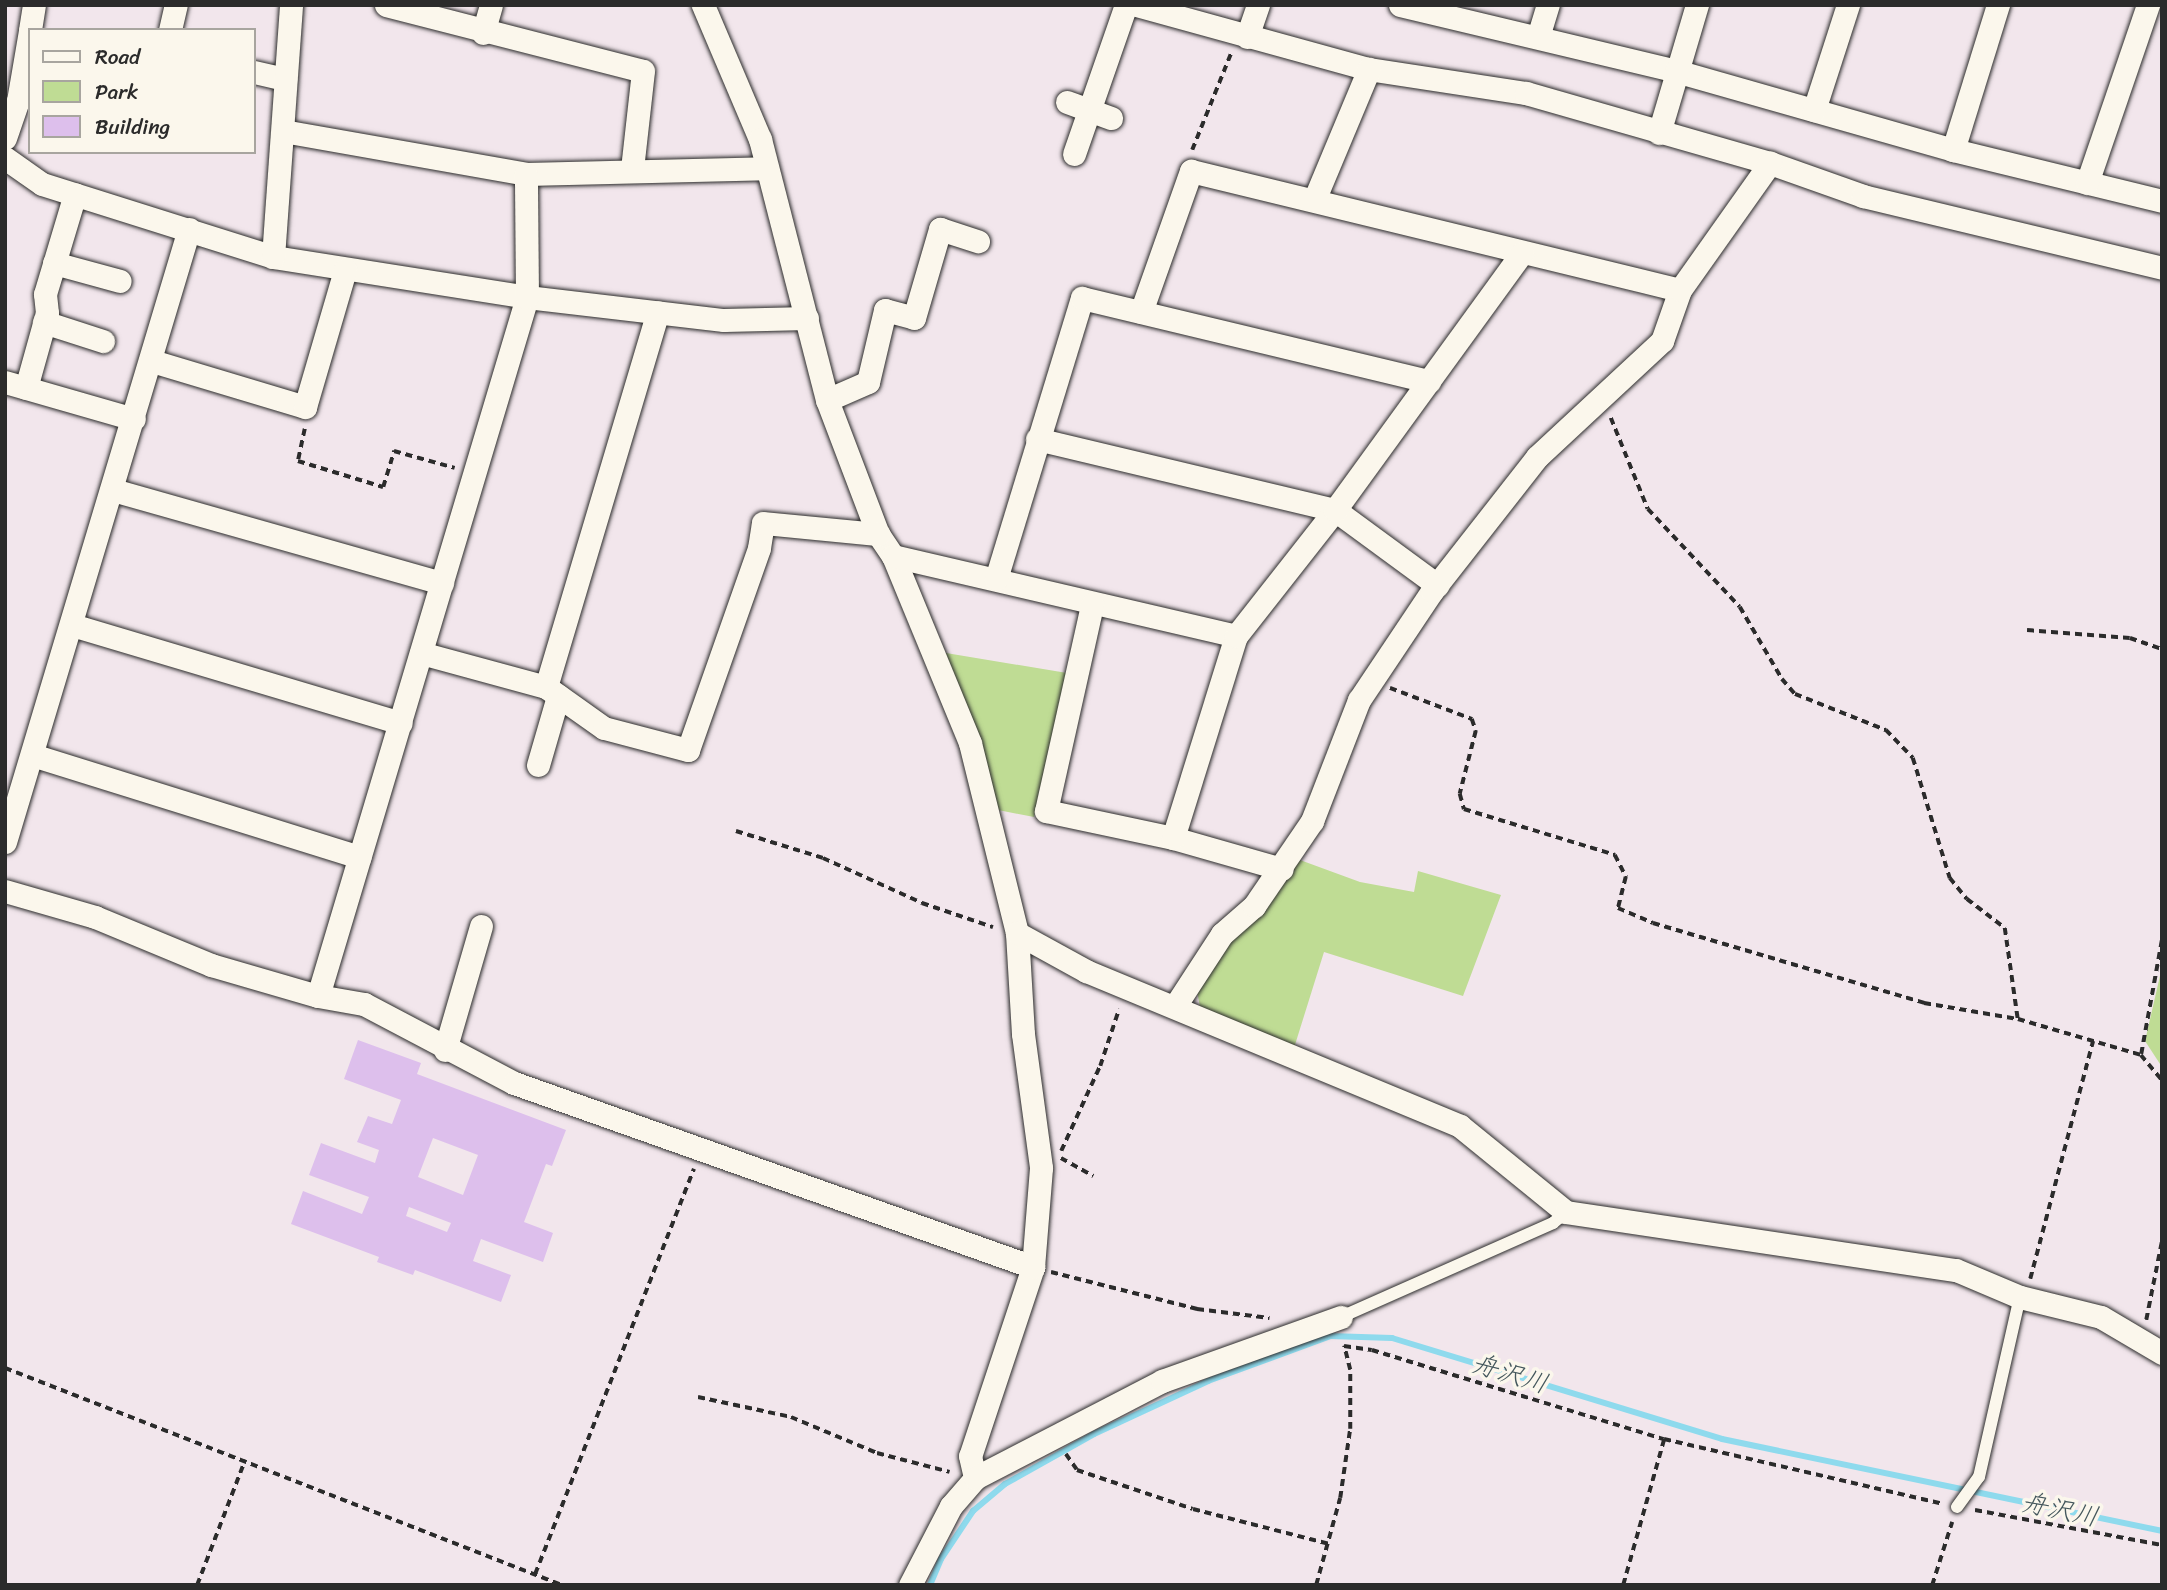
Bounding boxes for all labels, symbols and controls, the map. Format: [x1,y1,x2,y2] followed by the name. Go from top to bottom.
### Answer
[28,28,256,154] legend
[95,38,140,76] text: Road
[95,73,138,111] text: Park
[95,108,170,146] text: Building
[1468,1348,1552,1400] water label: 舟沢川
[2019,1487,2101,1533] water label: 舟沢川

